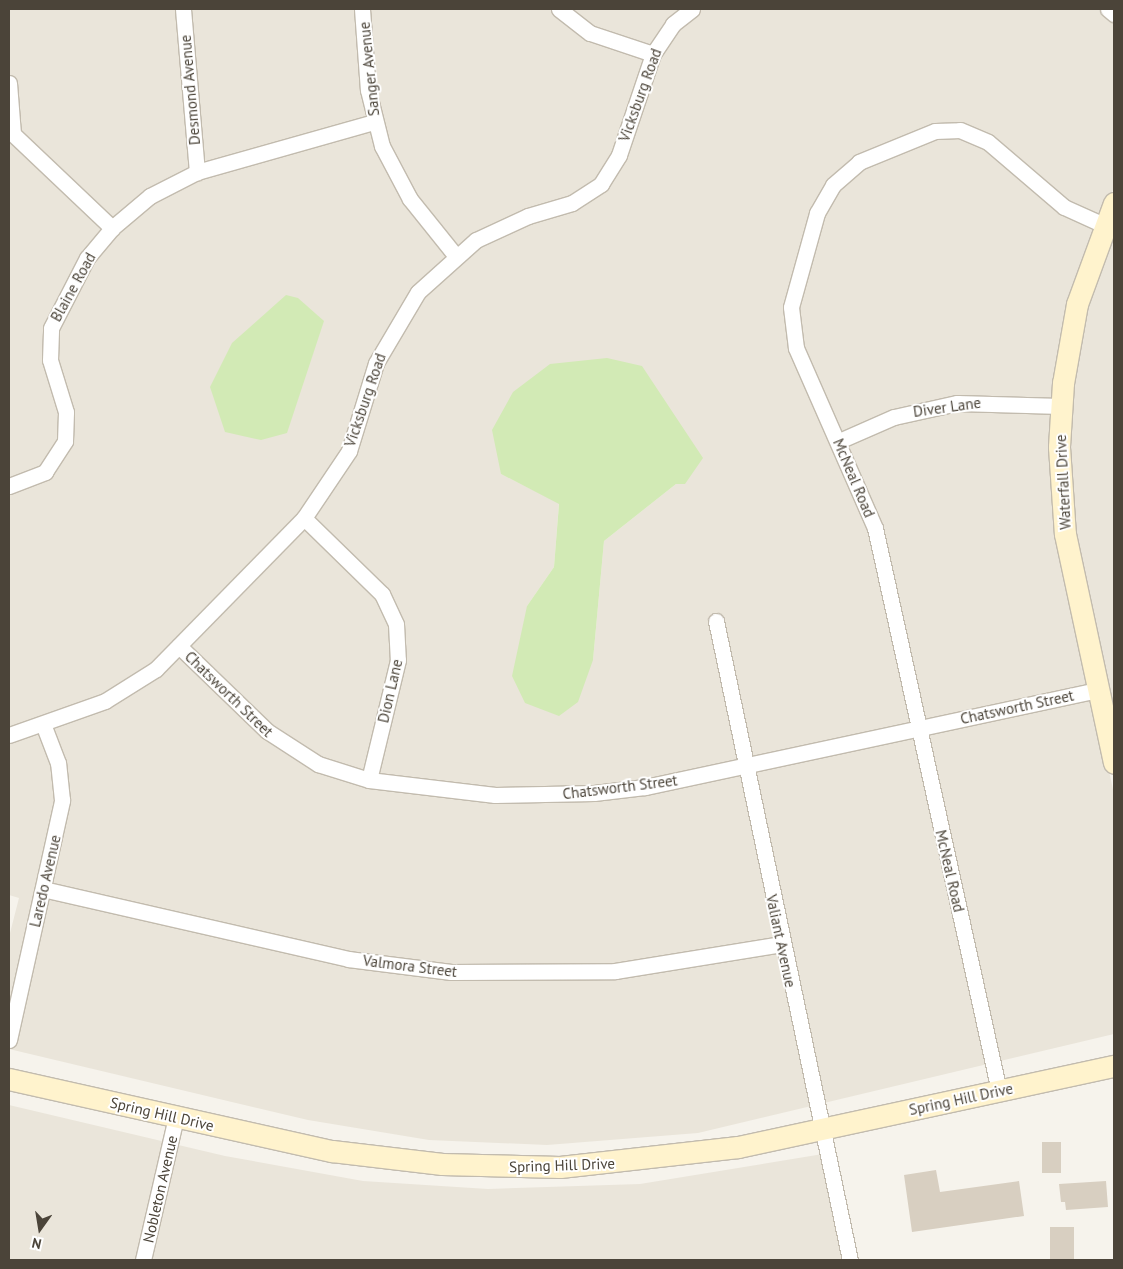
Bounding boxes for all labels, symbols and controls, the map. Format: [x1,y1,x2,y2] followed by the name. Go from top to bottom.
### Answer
[355,21,383,117] street label: Sanger Avenue
[176,34,204,146] street label: Desmond Avenue
[615,46,665,144] street label: Vicksburg Road
[47,249,99,325] street label: Blaine Road
[341,351,389,449] street label: Vicksburg Road
[912,393,982,421] street label: Diver Lane
[1052,434,1074,530] street label: Waterfall Drive
[829,436,879,520] street label: McNeal Road
[181,647,277,741] street label: Chatsworth Street
[374,657,406,725] street label: Dion Lane
[959,686,1075,728] street label: Chatsworth Street
[562,771,678,803] street label: Chatsworth Street
[932,828,968,914] street label: McNeal Road
[26,833,64,929] street label: Laredo Avenue
[762,893,800,989] street label: Valiant Avenue
[362,951,458,981] street label: Valmora Street
[907,1079,1015,1119] street label: Spring Hill Drive
[108,1093,216,1135] street label: Spring Hill Drive
[139,1133,181,1245] street label: Nobleton Avenue
[509,1154,615,1176] street label: Spring Hill Drive
[15,1204,65,1254] north arrow
[30,1234,43,1253] text: N

